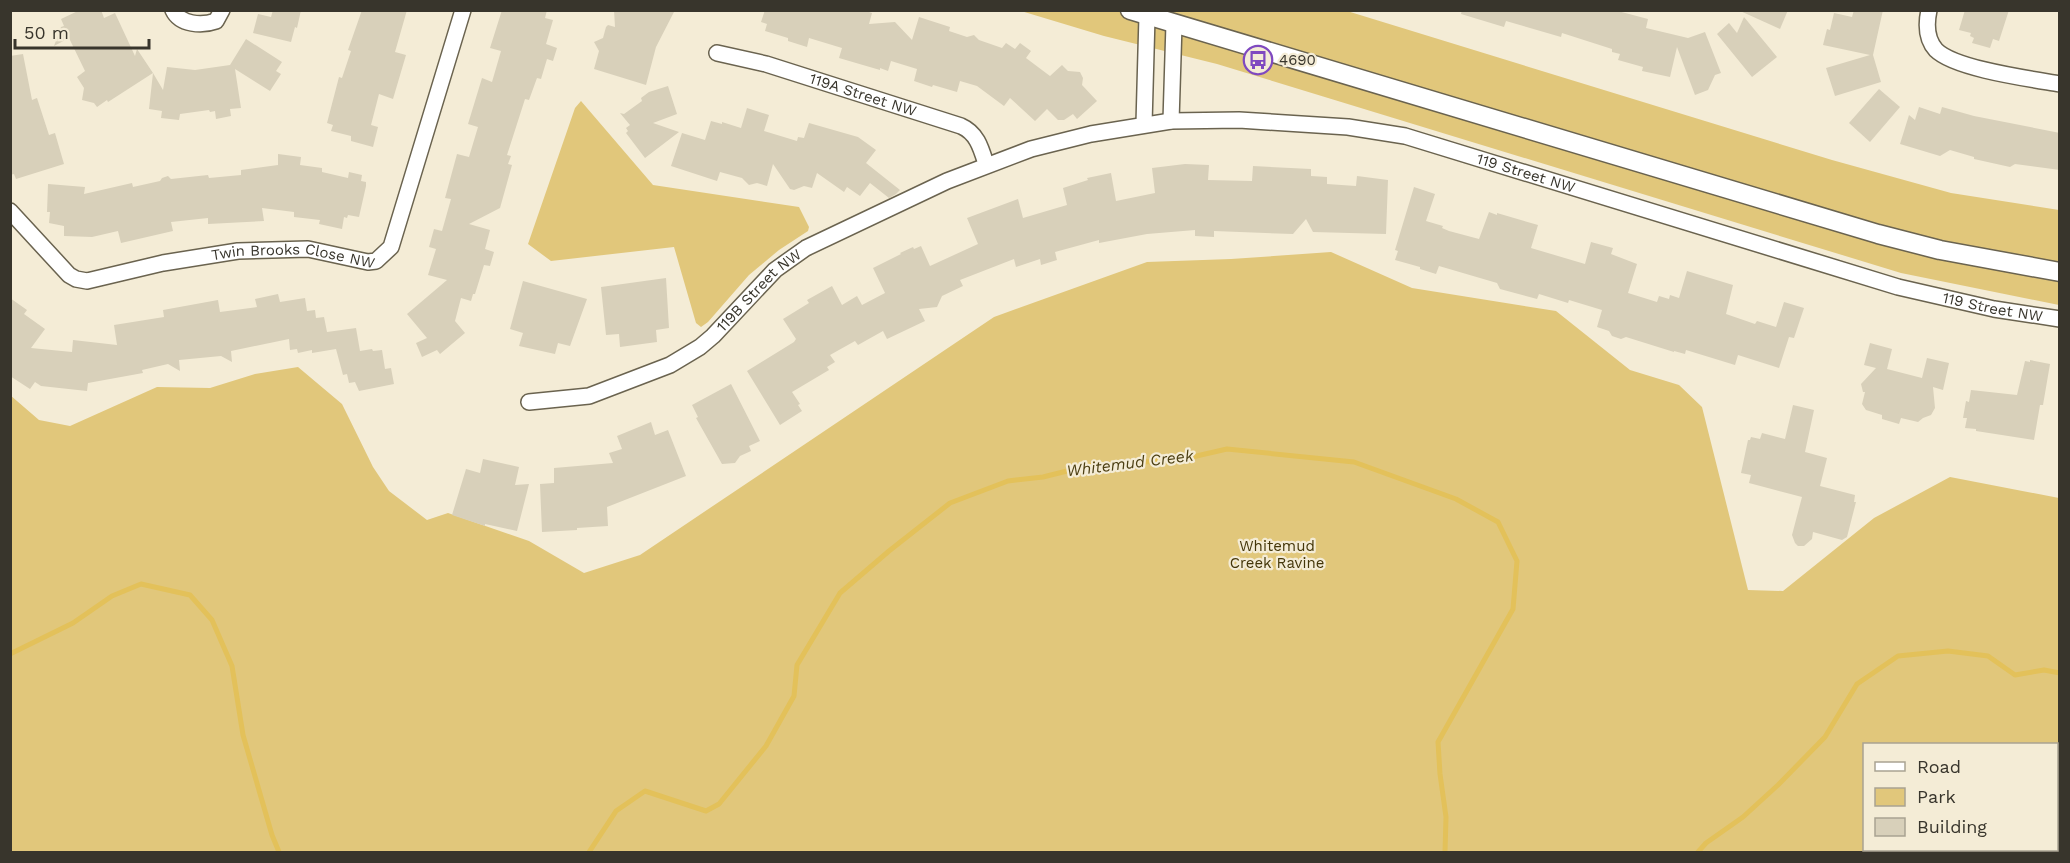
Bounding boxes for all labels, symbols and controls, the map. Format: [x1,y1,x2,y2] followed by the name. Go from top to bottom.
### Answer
[15,12,148,50] scale bar
[24,22,69,43] text: 50 m
[1242,44,1274,76] bus stop icon: 4690
[1279,51,1316,69] place label: 4690
[807,69,919,120] street label: 119A Street NW
[1475,150,1577,197] street label: 119 Street NW
[210,240,377,272] street label: Twin Brooks Close NW
[713,245,805,336] street label: 119B Street NW
[1941,289,2044,325] street label: 119 Street NW
[1065,446,1196,480] water label: Whitemud Creek
[1230,537,1324,572] park label: Whitemud Creek Ravine
[1863,743,2058,851] legend
[1917,756,1961,777] text: Road
[1917,786,1956,807] text: Park
[1917,816,1987,837] text: Building

